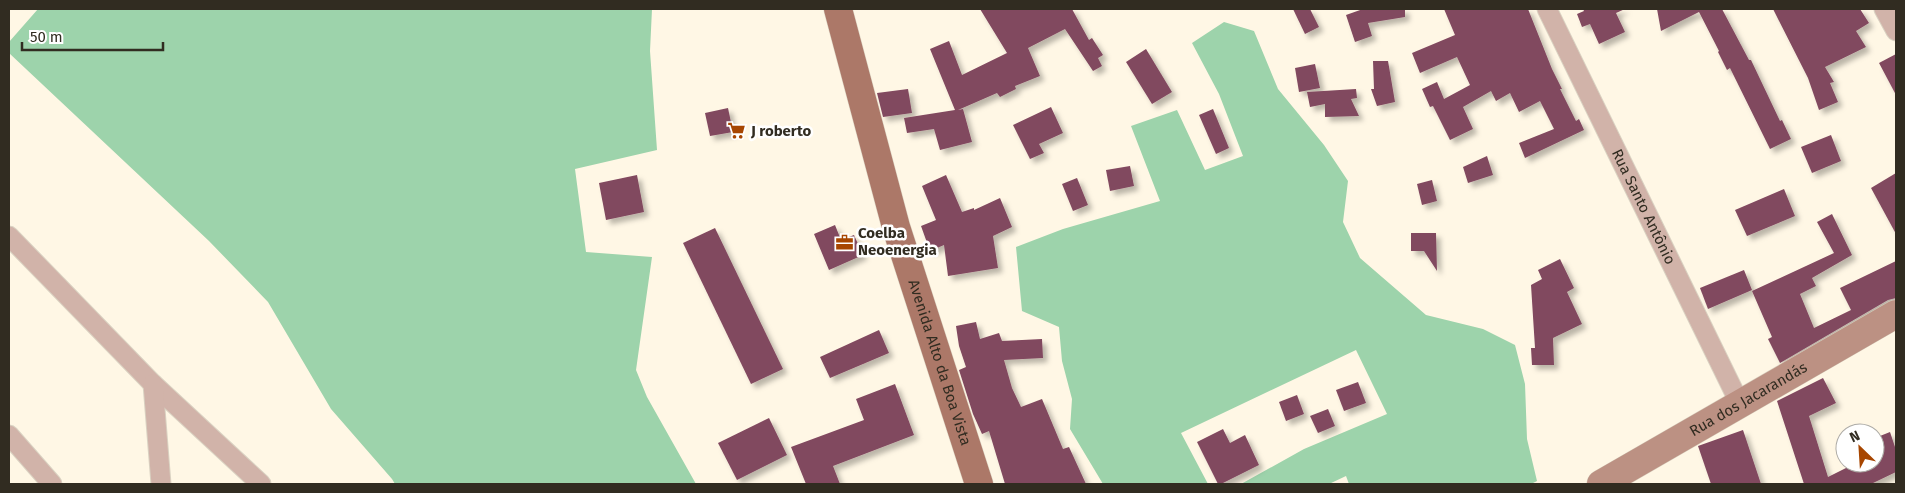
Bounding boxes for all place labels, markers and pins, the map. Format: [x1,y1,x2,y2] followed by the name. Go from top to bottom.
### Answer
[727,121,747,141] supermarket icon: J roberto
[750,122,811,140] place label: J roberto
[858,224,937,259] place label: Coelba Neoenergia
[834,232,854,252] office icon: Coelba Neoenergia

